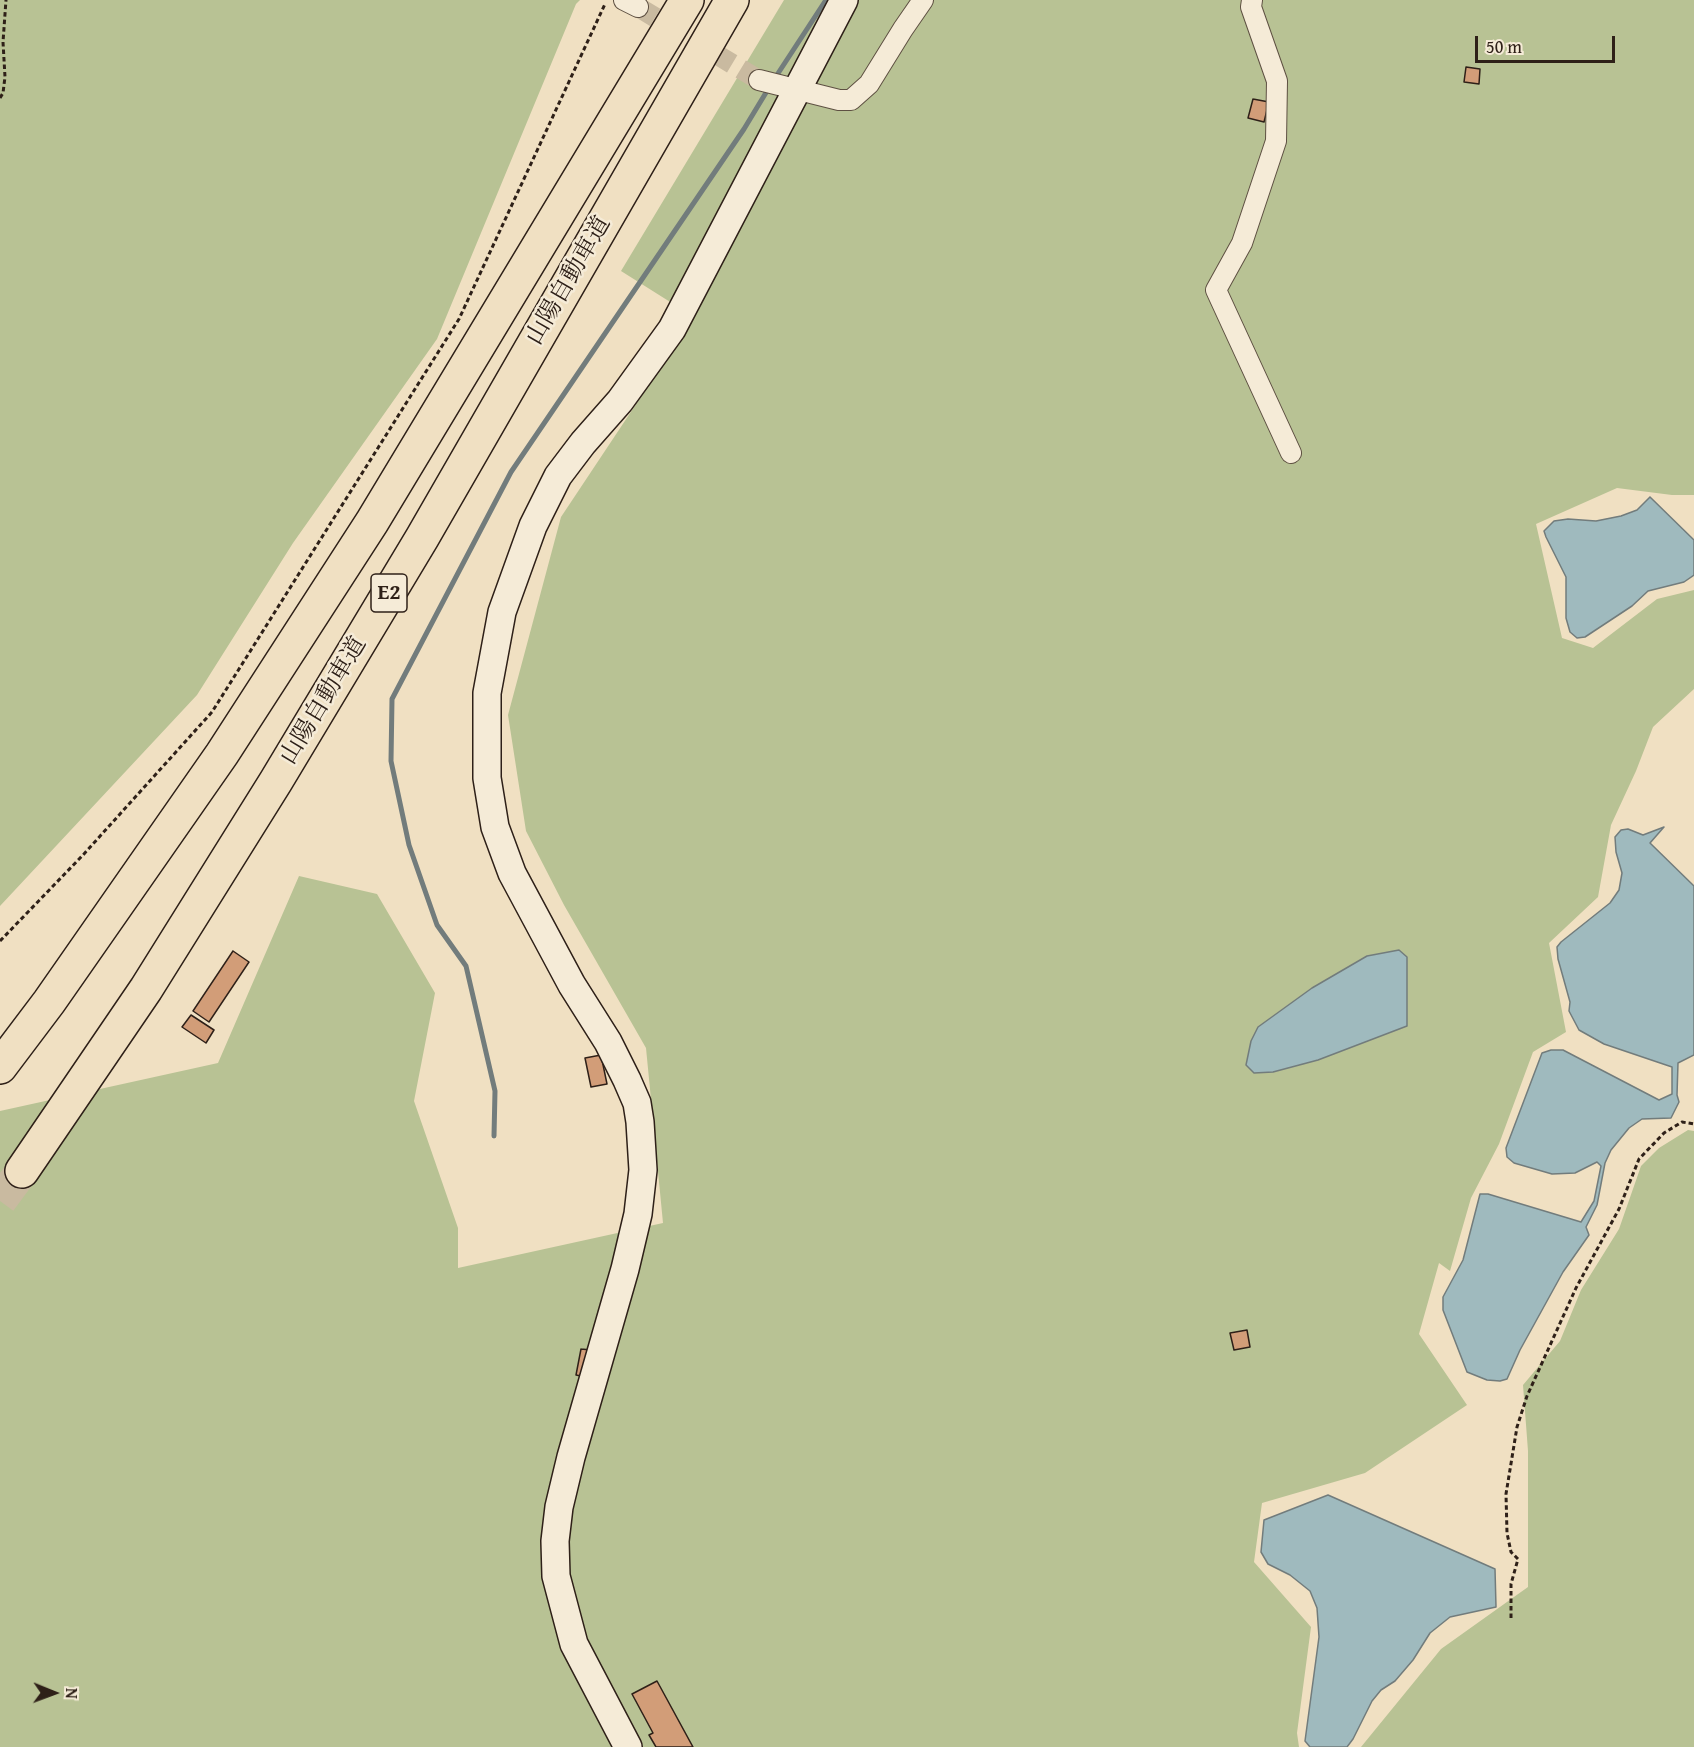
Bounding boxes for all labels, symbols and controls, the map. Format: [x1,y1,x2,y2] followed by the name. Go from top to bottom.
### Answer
[1478,24,1618,62] scale bar
[1486,33,1522,60] text: 50 m
[521,211,617,351] street label: 山陽自動車道
[371,574,407,612] road number: E2
[275,632,373,770] street label: 山陽自動車道
[24,1663,84,1723] north arrow
[60,1688,84,1699] text: N

